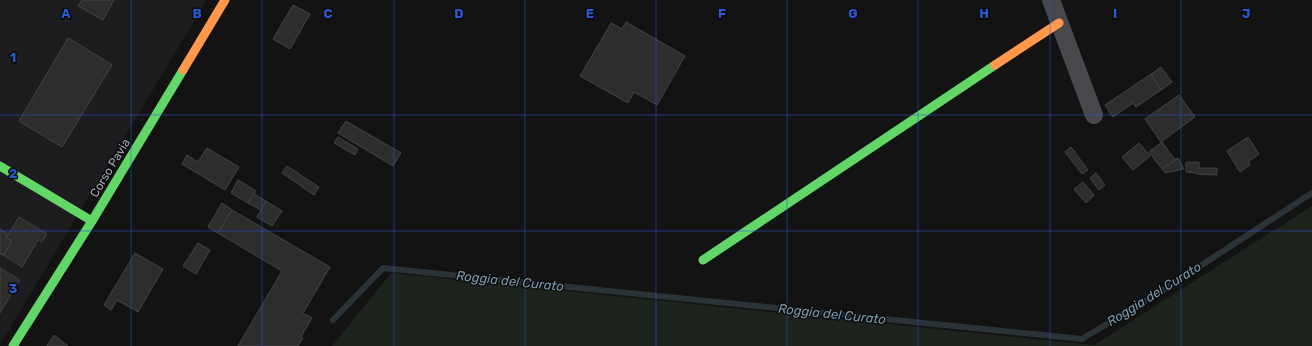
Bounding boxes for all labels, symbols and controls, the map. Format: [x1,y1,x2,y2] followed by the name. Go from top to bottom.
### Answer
[61,6,71,21] text: A
[192,6,202,21] text: B
[323,6,333,21] text: C
[454,6,464,21] text: D
[586,6,594,21] text: E
[718,6,726,21] text: F
[848,6,858,21] text: G
[979,6,989,21] text: H
[1113,6,1117,21] text: I
[1242,6,1250,21] text: J
[10,50,16,65] text: 1
[87,136,133,200] street label: Corso Pavia
[9,166,17,181] text: 2
[1104,259,1204,330] water label: Roggia del Curato
[455,268,565,295] water label: Roggia del Curato
[9,281,18,296] text: 3
[777,301,887,328] water label: Roggia del Curato

